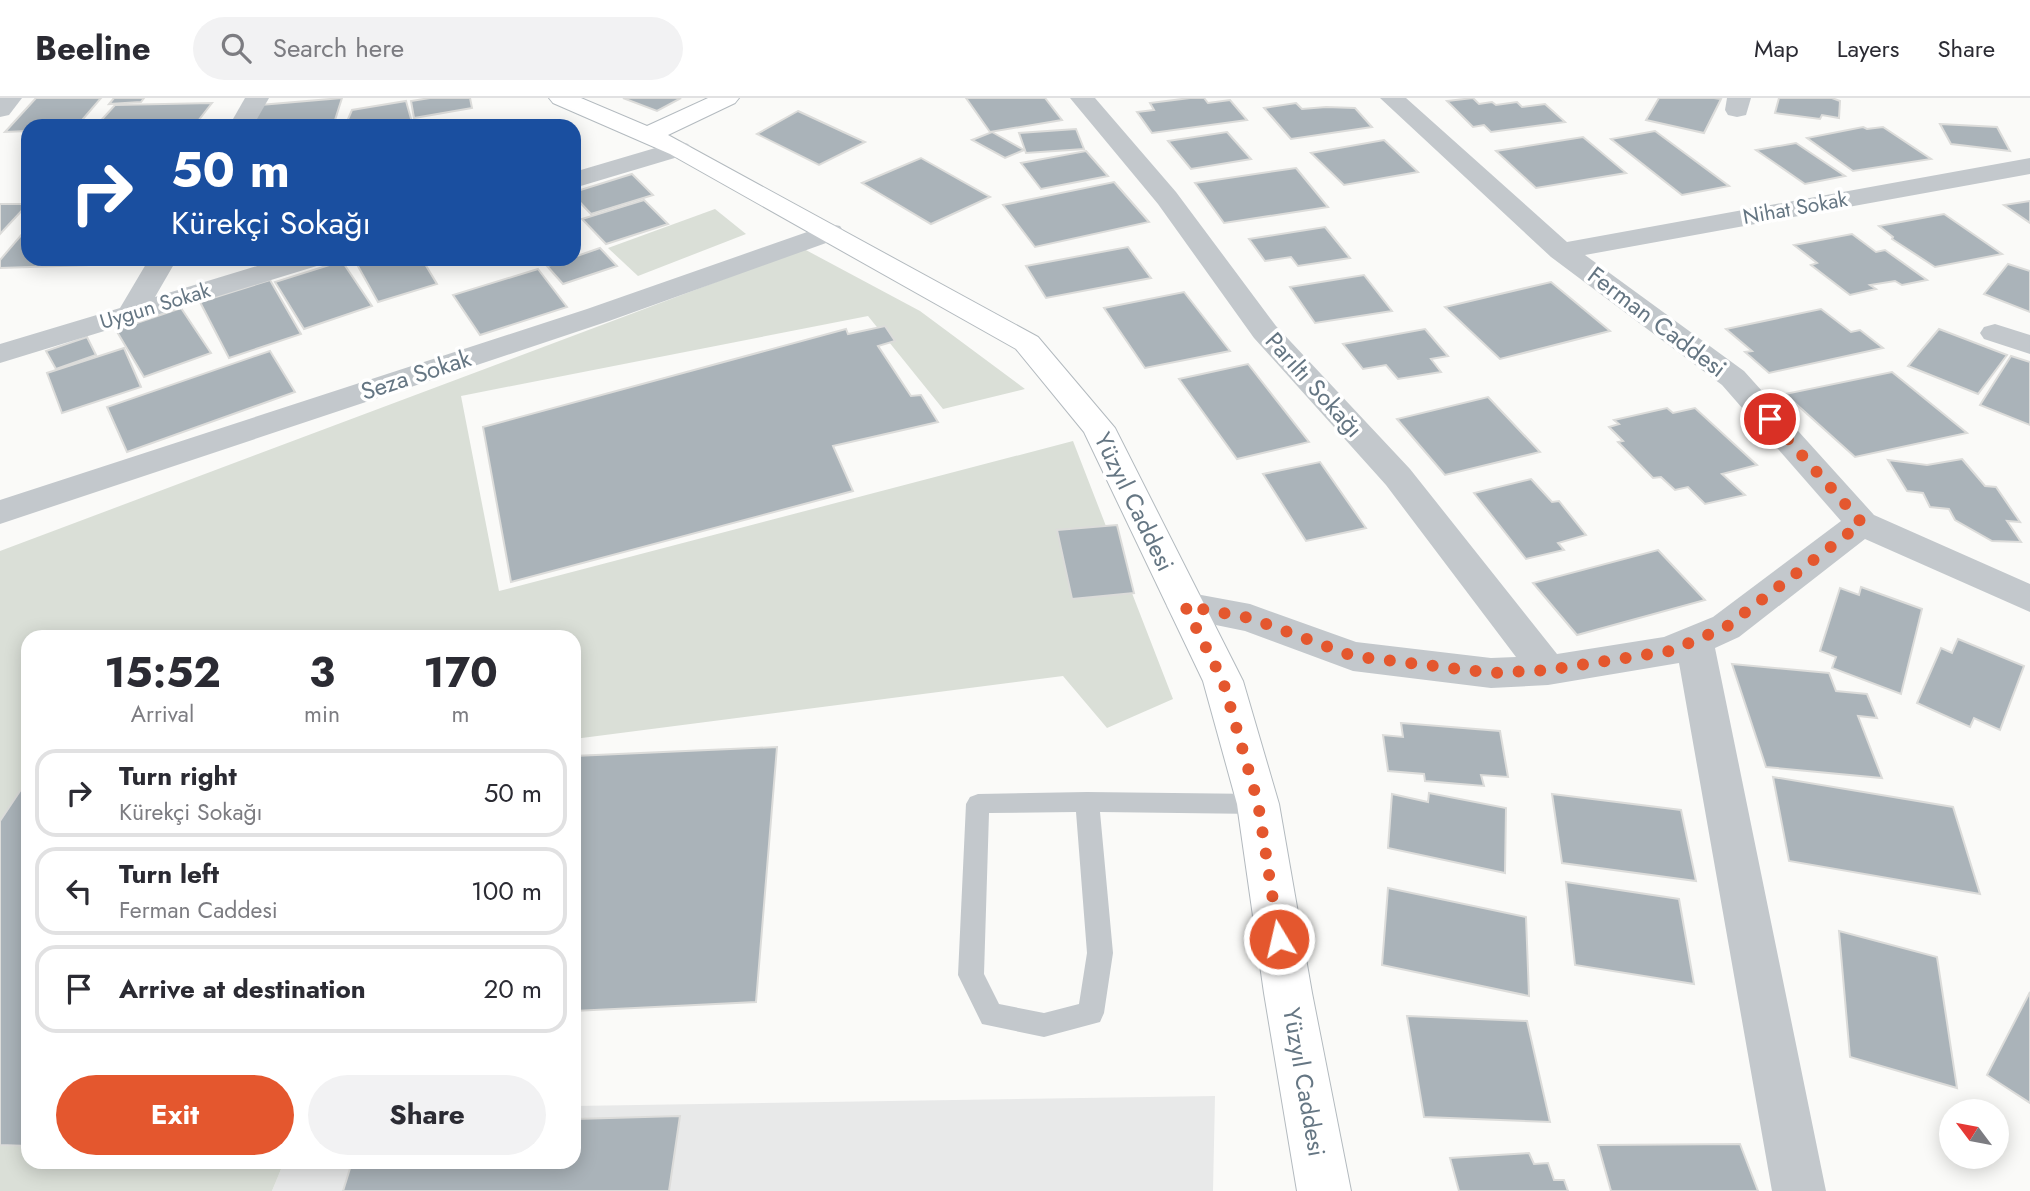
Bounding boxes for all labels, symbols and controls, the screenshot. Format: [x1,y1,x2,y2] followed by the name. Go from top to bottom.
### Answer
[193,17,683,80] search box
[35,25,151,72] text: Beeline
[217,29,255,67] icon: search
[273,29,404,67] text: Search here
[1754,31,1799,66] text: Map
[1837,31,1899,66] text: Layers
[1937,31,1995,66] text: Share
[171,135,290,205] text: 50 m
[56,147,147,238] icon: right
[1740,184,1850,232] street label: Nihat Sokak
[171,200,371,246] text: Kürekçi Sokağı
[1581,258,1734,385] street label: Ferman Caddesi
[96,275,215,337] street label: Uygun Sokak
[1257,324,1371,445] street label: Parıltı Sokağı
[356,340,476,409] street label: Seza Sokak
[1740,389,1800,449] pin
[1751,400,1789,438] icon: arrive
[1086,426,1183,577] street label: Yüzyıl Caddesi
[104,642,221,703] text: 15:52
[309,642,335,703] text: 3
[423,642,498,703] text: 170
[131,697,194,731] text: Arrival
[304,697,340,731] text: min
[452,697,469,731] text: m
[119,757,237,795] text: Turn right
[60,774,98,812] icon: right
[484,774,542,812] text: 50 m
[119,795,263,829] text: Kürekçi Sokağı
[119,855,219,893] text: Turn left
[60,872,98,910] icon: left
[471,872,542,910] text: 100 m
[119,893,278,927] text: Ferman Caddesi
[1242,902,1316,976] position arrow
[60,970,98,1008] icon: arrive
[119,970,366,1008] text: Arrive at destination
[484,970,542,1008] text: 20 m
[1274,1005,1335,1159] street label: Yüzyıl Caddesi
[56,1075,294,1155] button: Exit
[308,1075,546,1155] button: Share
[1939,1099,2009,1169] north arrow
[1939,1099,2009,1169] map controls

